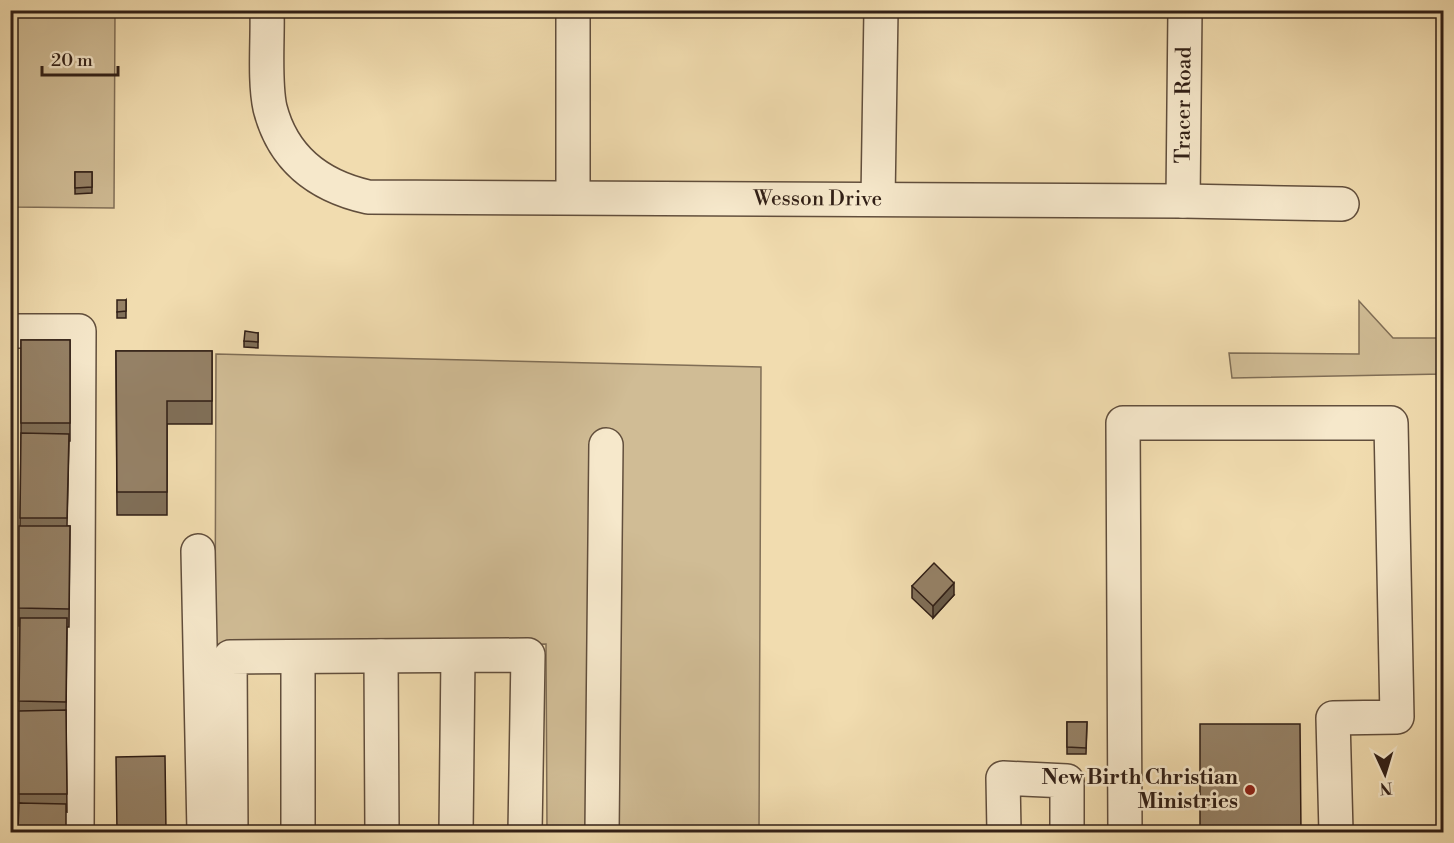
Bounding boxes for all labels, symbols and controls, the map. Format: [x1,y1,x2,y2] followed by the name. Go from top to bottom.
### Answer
[42,39,118,77] scale bar
[1170,46,1198,164] street label: Tracer Road
[51,49,93,72] text: 20 m
[752,186,882,213] street label: Wesson Drive
[1355,744,1415,804] north arrow
[1041,765,1238,815] place label: New Birth Christian Ministries
[1379,778,1393,798] text: N
[1243,783,1257,797] marker: New Birth Christian Ministries

